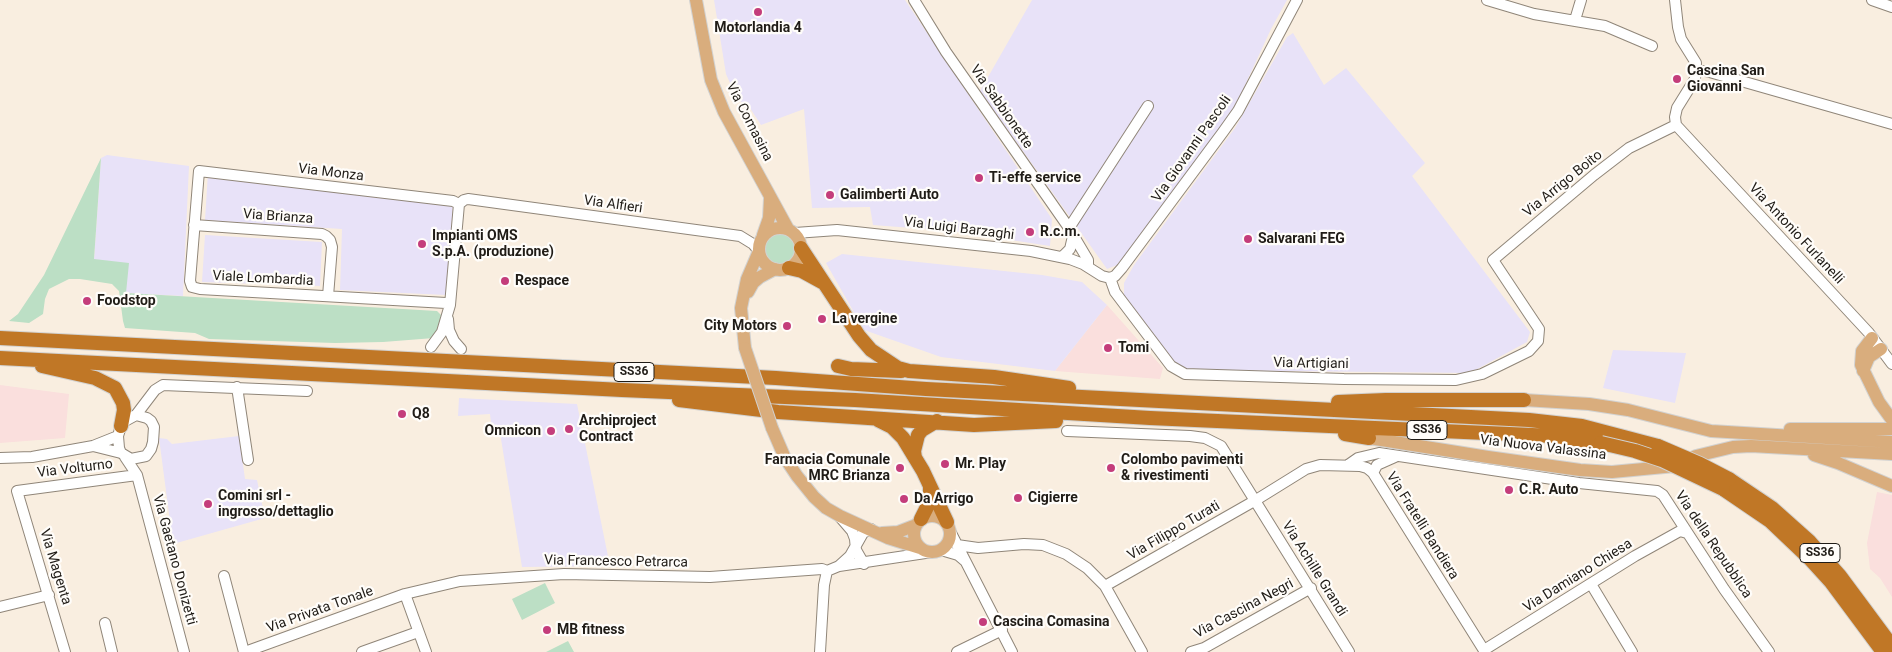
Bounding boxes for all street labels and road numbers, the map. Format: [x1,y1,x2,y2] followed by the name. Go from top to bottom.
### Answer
[966,62,1036,152] street label: Via Sabbionette
[722,80,776,164] street label: Via Comasina
[1149,92,1235,206] street label: Via Giovanni Pascoli
[1520,147,1606,221] street label: Via Arrigo Boito
[297,161,365,185] street label: Via Monza
[1745,180,1847,288] street label: Via Antonio Furlanelli
[582,193,644,217] street label: Via Alfieri
[242,206,314,228] street label: Via Brianza
[903,214,1015,244] street label: Via Luigi Barzaghi
[212,268,314,290] street label: Viale Lombardia
[1273,355,1349,373] street label: Via Artigiani
[614,362,654,382] road number: SS36
[1407,420,1447,440] road number: SS36
[1479,432,1607,464] street label: Via Nuova Valassina
[36,456,114,482] street label: Via Volturno
[1382,469,1462,583] street label: Via Fratelli Bandiera
[1671,488,1755,602] street label: Via della Repubblica
[148,493,200,627] street label: Via Gaetano Donizetti
[1125,498,1223,564] street label: Via Filippo Turati
[1278,518,1350,620] street label: Via Achille Grandi
[35,527,75,607] street label: Via Magenta
[1520,536,1636,616] street label: Via Damiano Chiesa
[1800,544,1840,562] road number: SS36
[544,552,688,572] street label: Via Francesco Petrarca
[1191,576,1297,642] street label: Via Cascina Negri
[264,583,376,637] street label: Via Privata Tonale

